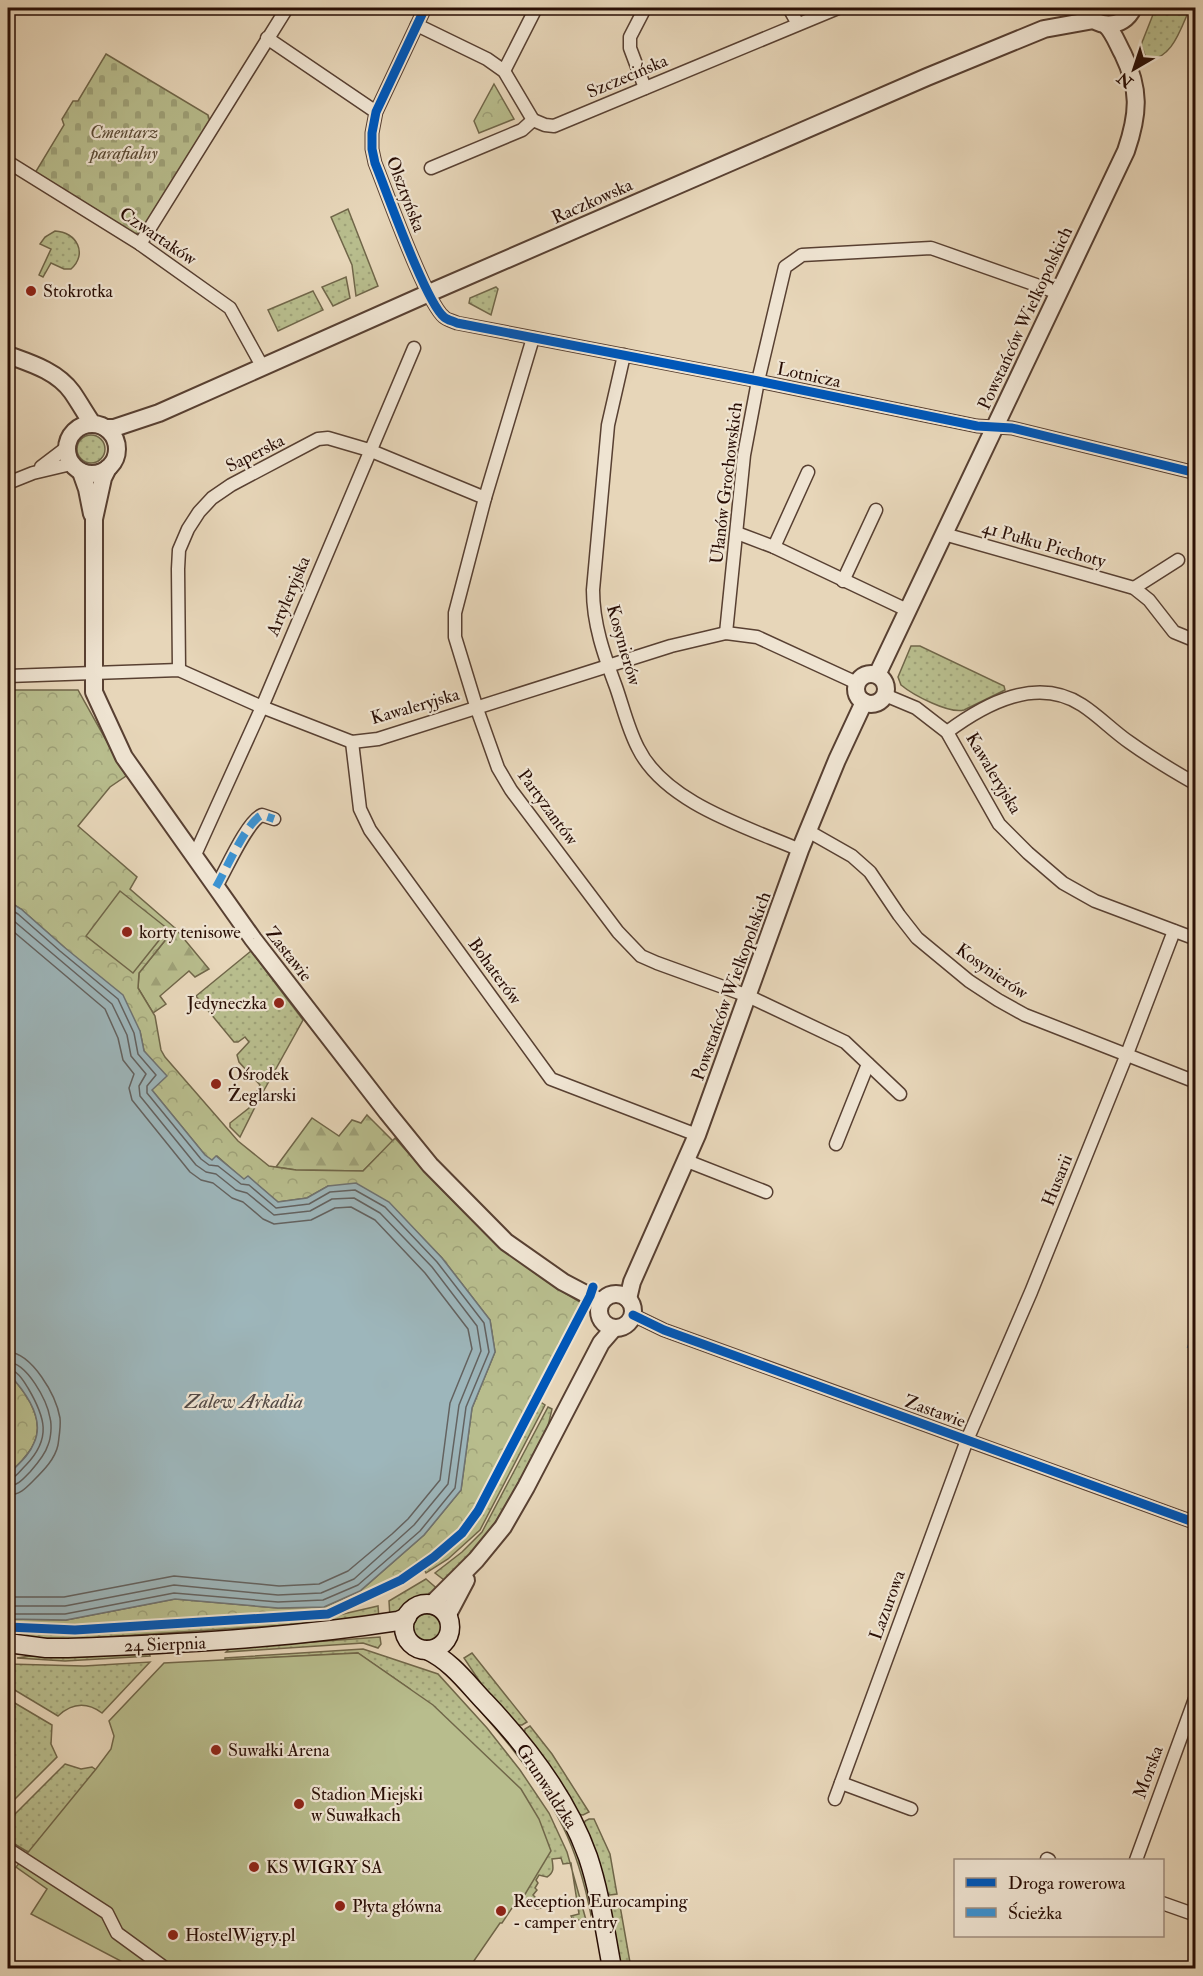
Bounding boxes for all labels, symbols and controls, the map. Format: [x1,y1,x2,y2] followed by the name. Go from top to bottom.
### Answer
[1104,39,1164,99] north arrow
[583,49,672,104] street label: Szczecińska
[1113,67,1138,93] text: N
[87,121,158,165] park label: Cmentarz parafialny
[381,153,431,236] street label: Olsztyńska
[548,173,637,229] street label: Raczkowska
[115,202,201,271] street label: Czwartaków
[973,222,1078,414] street label: Powstańców Wielkopolskich
[43,280,114,303] place label: Stokrotka
[24,284,38,298] marker: Stokrotka
[775,357,844,394] street label: Lotnicza
[705,400,748,565] street label: Ułanów Grochowskich
[222,429,289,478] street label: Saperska
[979,516,1109,573] street label: 41 Pułku Piechoty
[261,552,316,641] street label: Artyleryjska
[601,602,646,689] street label: Kosynierów
[368,683,463,730] street label: Kawaleryjska
[960,728,1027,819] street label: Kawaleryjska
[512,765,583,851] street label: Partyzantów
[687,888,777,1084] street label: Powstańców Wielkopolskich
[139,921,241,944] place label: korty tenisowe
[260,922,317,987] street label: Zastawie
[120,925,134,939] marker: korty tenisowe
[463,933,527,1010] street label: Bohaterów
[951,938,1033,1005] street label: Kosynierów
[186,992,268,1015] place label: Jedyneczka
[272,996,286,1010] marker: Jedyneczka
[228,1063,296,1107] place label: Ośrodek Żeglarski
[209,1077,223,1091] marker: Ośrodek Żeglarski
[1037,1151,1078,1209] street label: Husarii
[184,1389,303,1414] water label: Zalew Arkadia
[901,1390,969,1433] street label: Zastawie
[864,1567,911,1643] street label: Lazurowa
[124,1632,207,1657] street label: 24 Sierpnia
[228,1739,330,1762] place label: Suwałki Arena
[511,1739,583,1834] street label: Grunwaldzka
[1128,1742,1169,1802] street label: Morska
[209,1743,223,1757] marker: Suwałki Arena
[311,1783,423,1827] place label: Stadion Miejski w Suwałkach
[292,1797,306,1811] marker: Stadion Miejski w Suwałkach
[266,1856,383,1879] place label: KS WIGRY SA
[954,1859,1164,1937] legend
[247,1860,261,1874] marker: KS WIGRY SA
[1008,1872,1126,1895] text: Droga rowerowa
[513,1890,689,1934] place label: Reception Eurocamping - camper entry
[352,1895,442,1918] place label: Płyta główna
[333,1899,347,1913] marker: Płyta główna
[1008,1902,1063,1925] text: Ścieżka
[494,1904,508,1918] marker: Reception Eurocamping - camper entry
[185,1924,296,1947] place label: HostelWigry.pl
[166,1928,180,1942] marker: HostelWigry.pl

